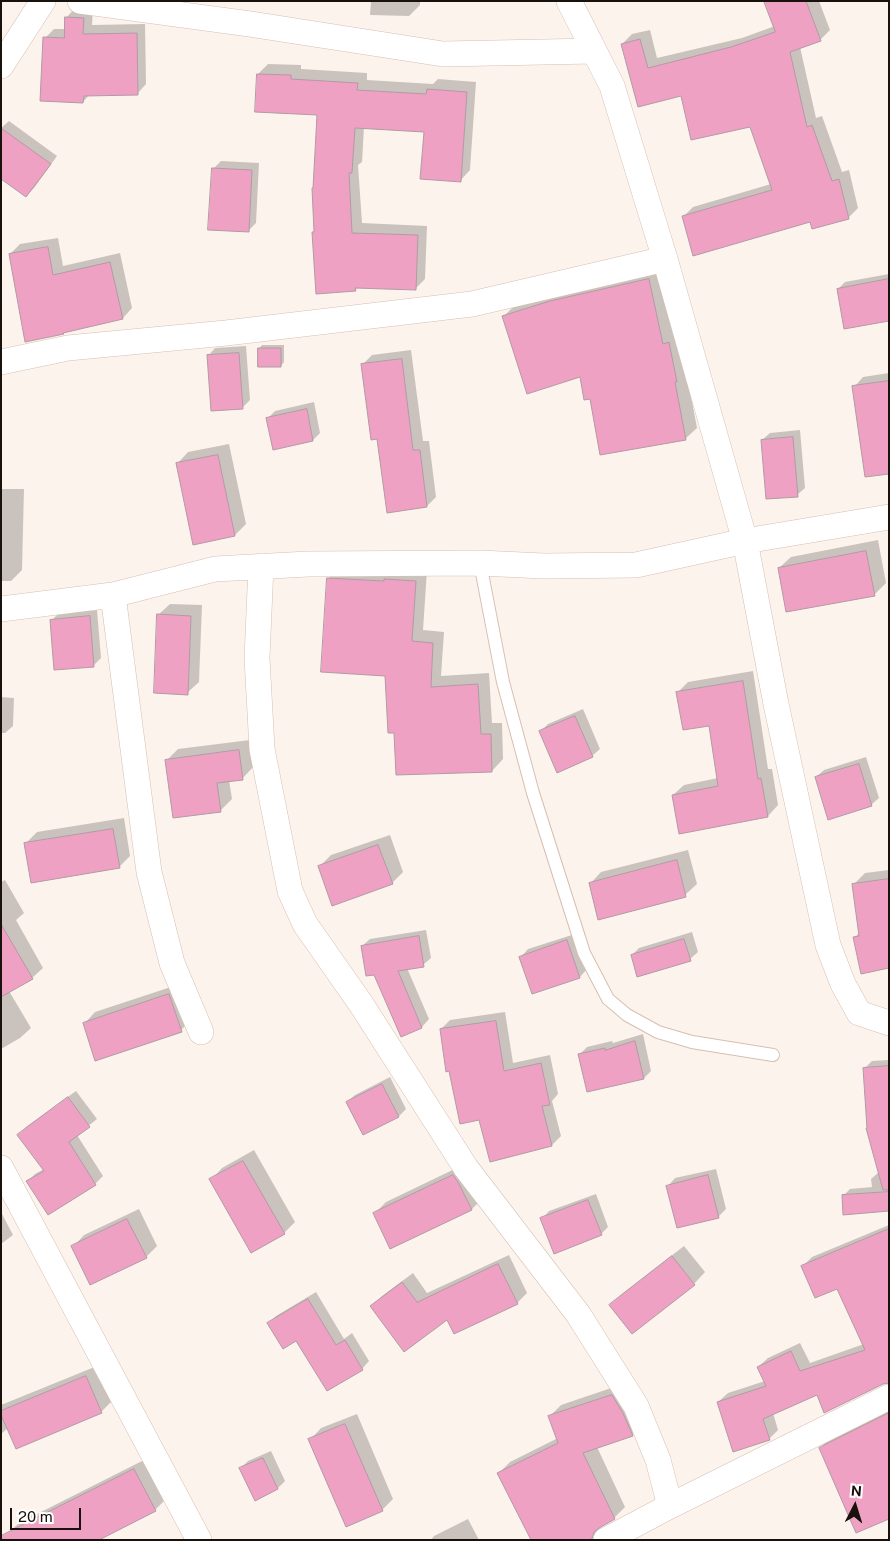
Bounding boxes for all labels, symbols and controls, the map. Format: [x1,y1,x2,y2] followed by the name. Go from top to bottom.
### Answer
[830,1481,880,1531] north arrow
[850,1483,862,1500] text: N
[12,1498,84,1530] scale bar
[18,1508,53,1525] text: 20 m

